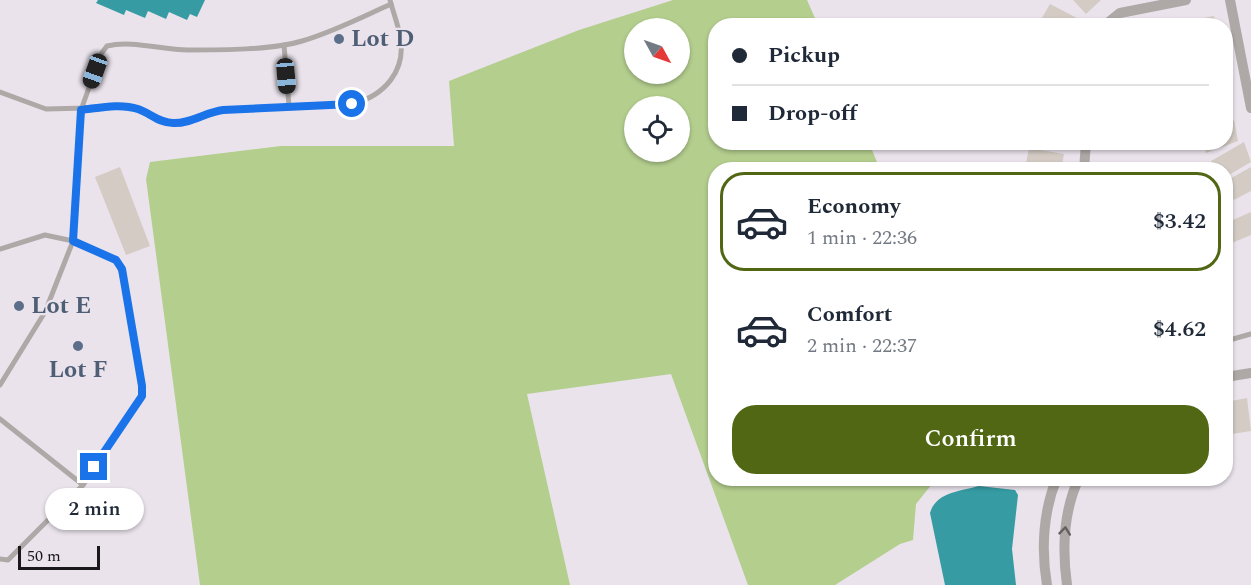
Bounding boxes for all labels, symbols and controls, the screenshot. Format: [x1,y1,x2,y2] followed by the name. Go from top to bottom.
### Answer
[624,18,690,84] north arrow
[624,18,690,162] map controls
[351,21,414,57] place label: Lot D
[332,32,346,46] marker: Lot D
[768,39,840,72] text: Pickup
[80,51,110,91] car
[275,57,297,95] car
[338,90,365,117] route start
[624,96,690,162] button: locate
[768,97,857,130] text: Drop-off
[807,190,900,223] text: Economy
[735,195,789,249] icon: car
[1153,205,1206,238] text: $3.42
[807,223,917,253] text: 1 min · 22:36
[31,288,91,324] place label: Lot E
[807,298,892,331] text: Comfort
[12,299,26,313] marker: Lot E
[735,303,789,357] icon: car
[1153,313,1206,346] text: $4.62
[807,331,917,361] text: 2 min · 22:37
[71,339,85,353] marker: Lot F
[48,352,108,388] place label: Lot F
[732,405,1209,474] button: Confirm
[80,453,107,480] route end
[44,488,144,530] callout: 2 min
[69,494,120,524] text: 2 min
[1058,526,1071,535] one-way arrow
[18,543,100,570] scale bar
[27,544,61,568] text: 50 m

